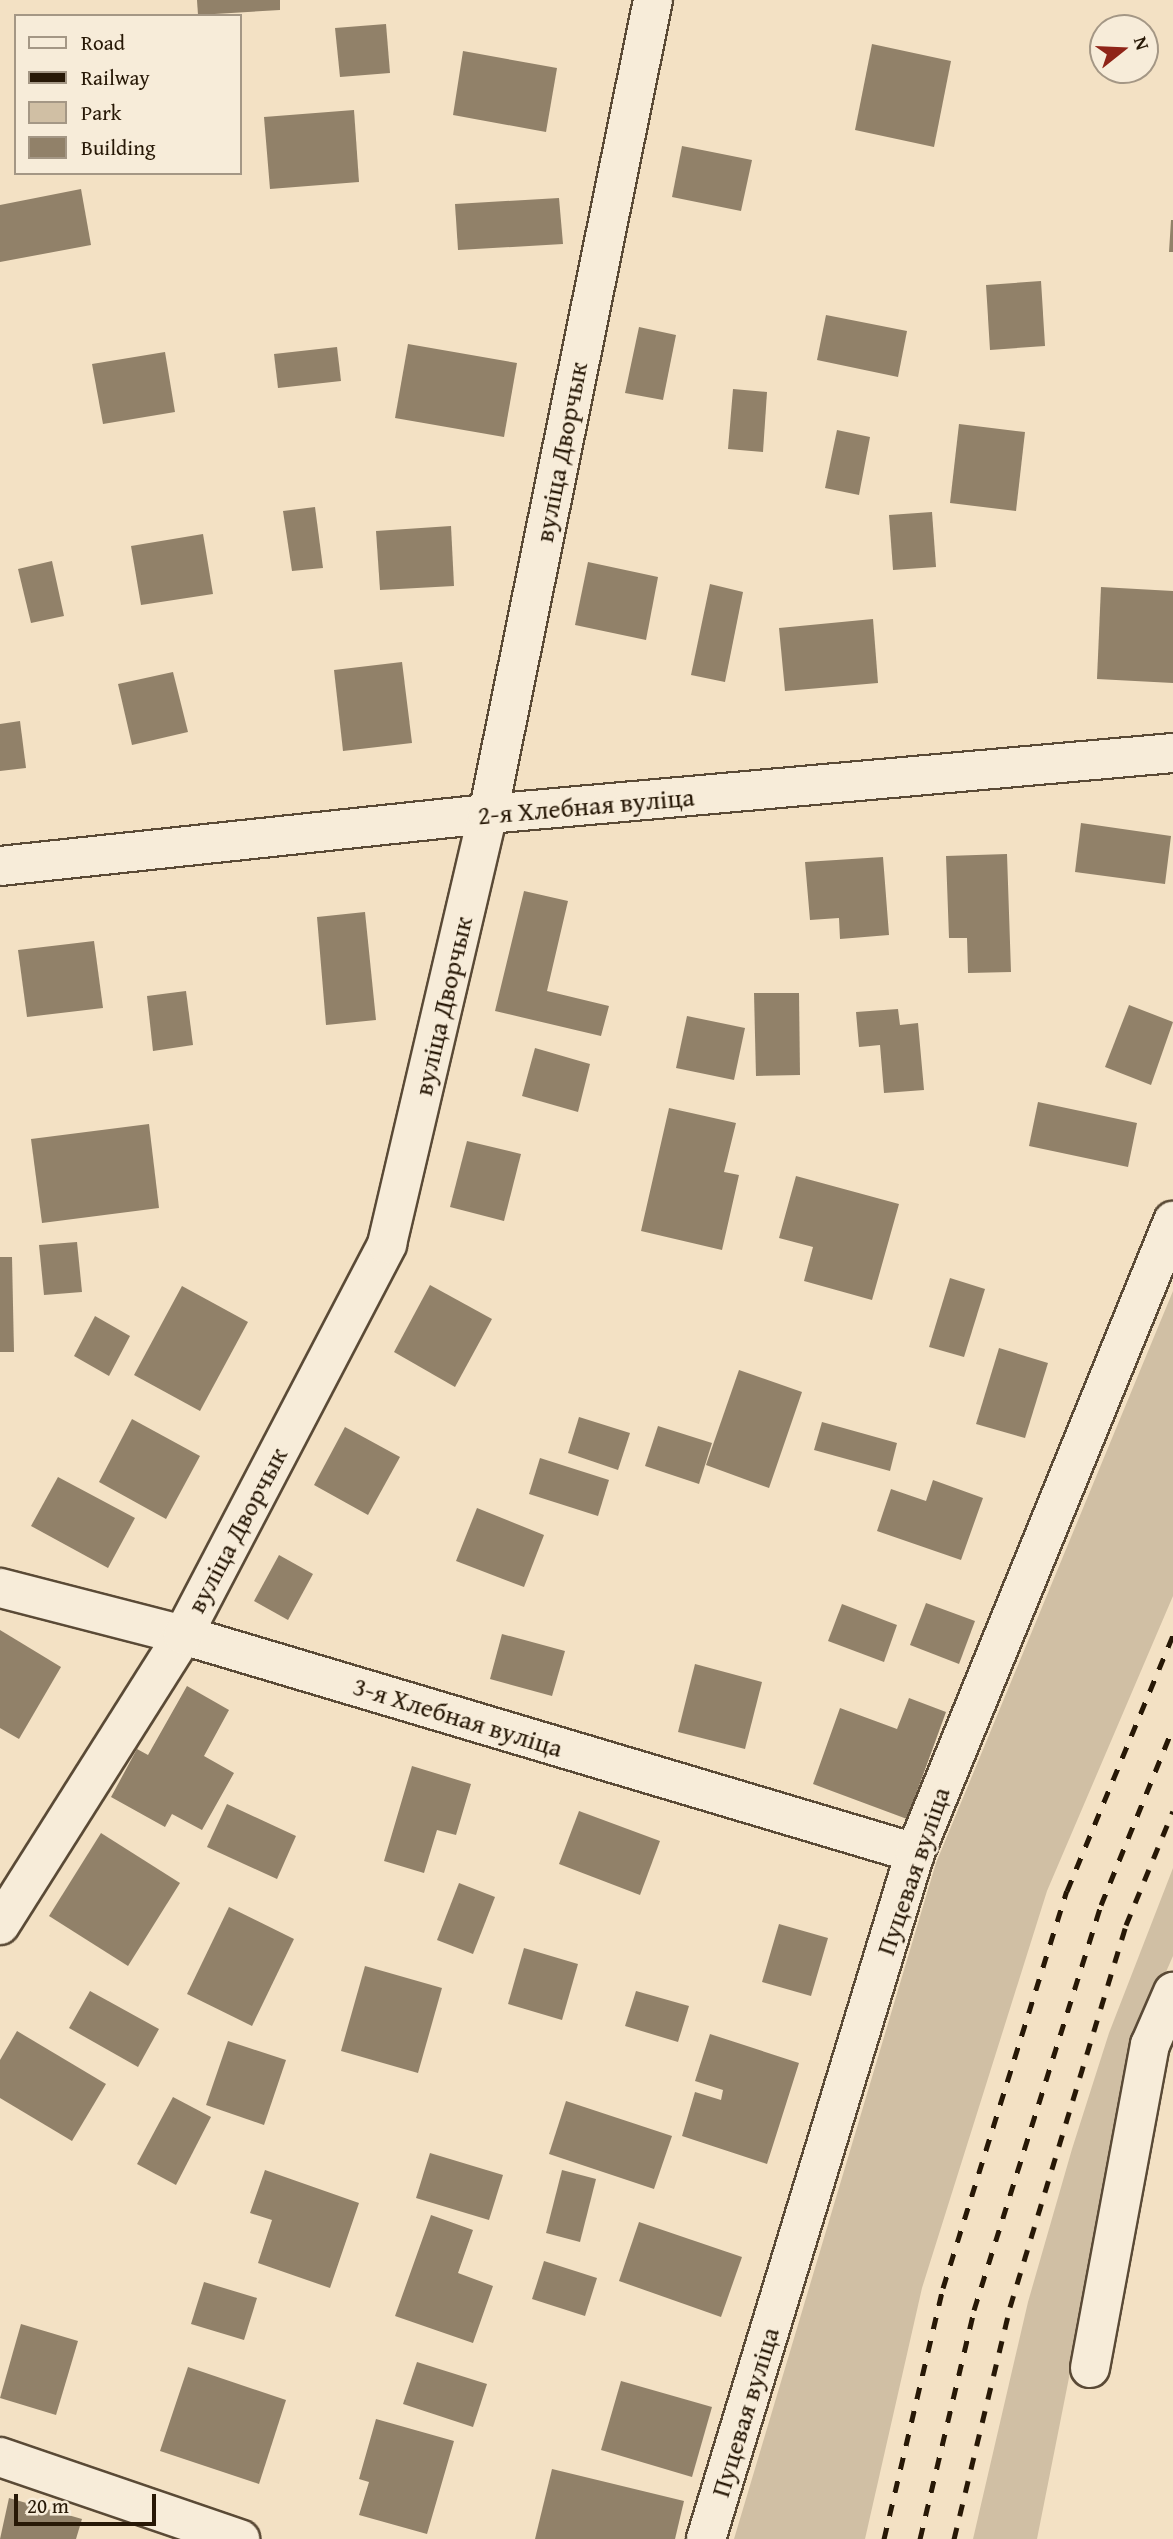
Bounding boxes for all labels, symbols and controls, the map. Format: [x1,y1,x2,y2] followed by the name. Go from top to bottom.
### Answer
[14,14,242,175] legend
[1089,14,1159,84] north arrow
[81,27,125,58] text: Road
[1127,33,1157,53] text: N
[81,62,150,93] text: Railway
[81,97,122,128] text: Park
[81,132,155,163] text: Building
[528,359,594,545] street label: вуліца Дворчык
[476,781,696,831] street label: 2-я Хлебная вуліца
[407,913,479,1099] street label: вуліца Дворчык
[180,1442,294,1618] street label: вуліца Дворчык
[350,1670,566,1764] street label: 3-я Хлебная вуліца
[870,1783,956,1959] street label: Пуцевая вуліца
[704,2323,786,2501] street label: Пуцевая вуліца
[18,2480,159,2524] scale bar
[27,2490,69,2521] text: 20 m

